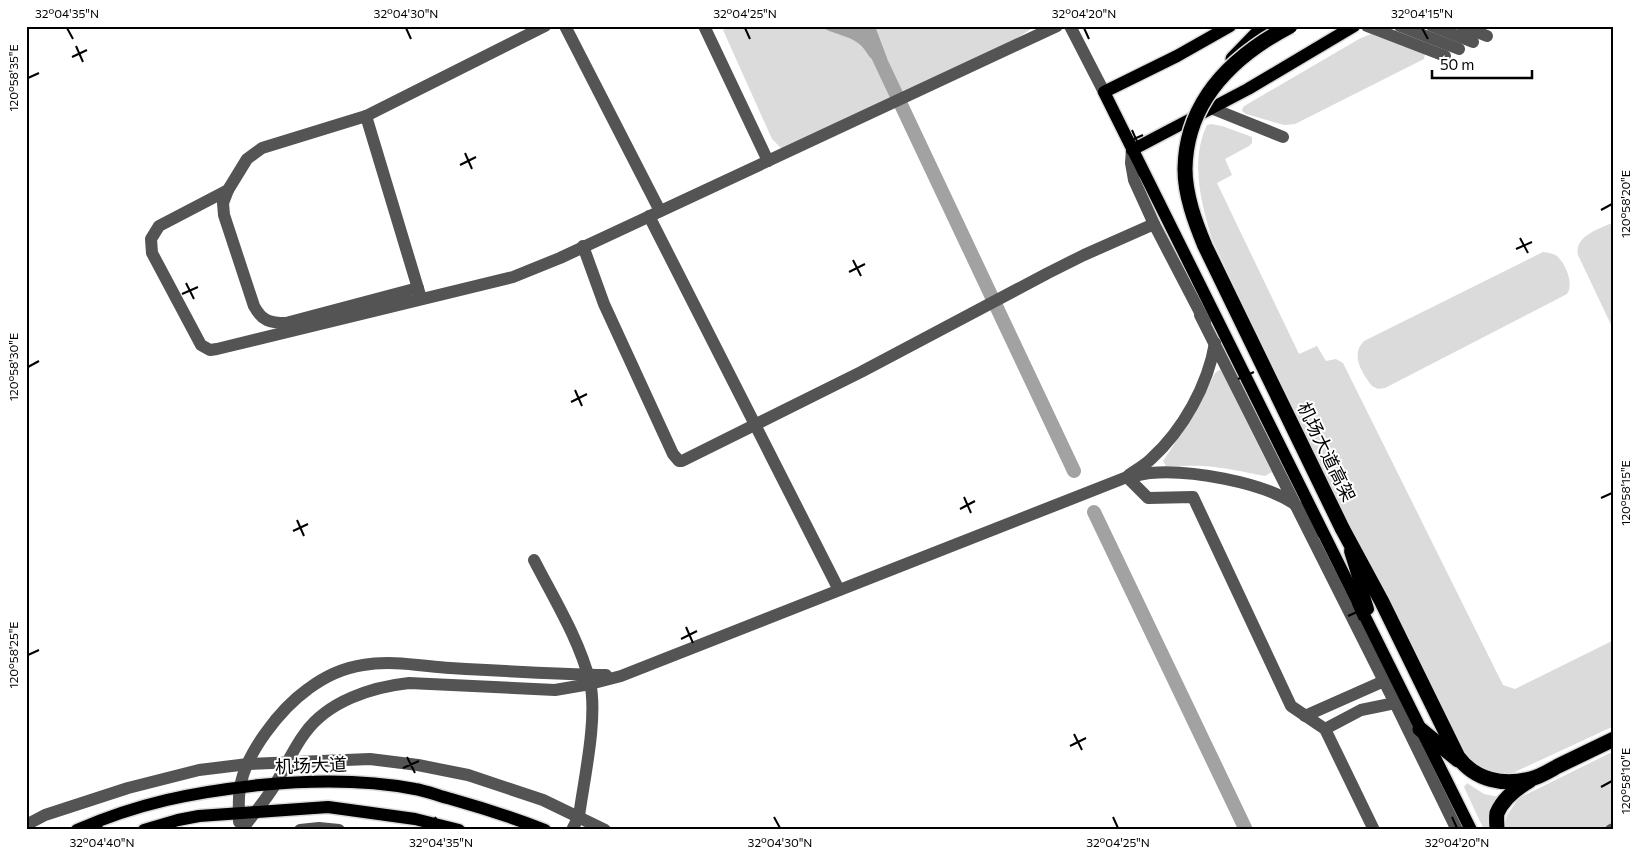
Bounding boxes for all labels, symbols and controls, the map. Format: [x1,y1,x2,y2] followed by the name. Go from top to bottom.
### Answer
[35,6,99,20] text: 32°04'35"N
[374,6,438,20] text: 32°04'30"N
[713,6,777,20] text: 32°04'25"N
[1052,6,1116,20] text: 32°04'20"N
[1391,6,1453,20] text: 32°04'15"N
[6,44,20,112] text: 120°58'35"E
[1432,48,1532,80] scale bar
[1440,55,1474,73] text: 50 m
[1618,170,1632,238] text: 120°58'20"E
[6,333,20,401] text: 120°58'30"E
[1293,398,1360,505] street label: 机场大道高架
[1618,460,1632,526] text: 120°58'15"E
[6,622,20,688] text: 120°58'25"E
[1618,748,1632,814] text: 120°58'10"E
[275,753,347,777] street label: 机场大道
[69,835,135,849] text: 32°04'40"N
[409,835,473,849] text: 32°04'35"N
[748,835,812,849] text: 32°04'30"N
[1086,835,1150,849] text: 32°04'25"N
[1425,835,1489,849] text: 32°04'20"N

